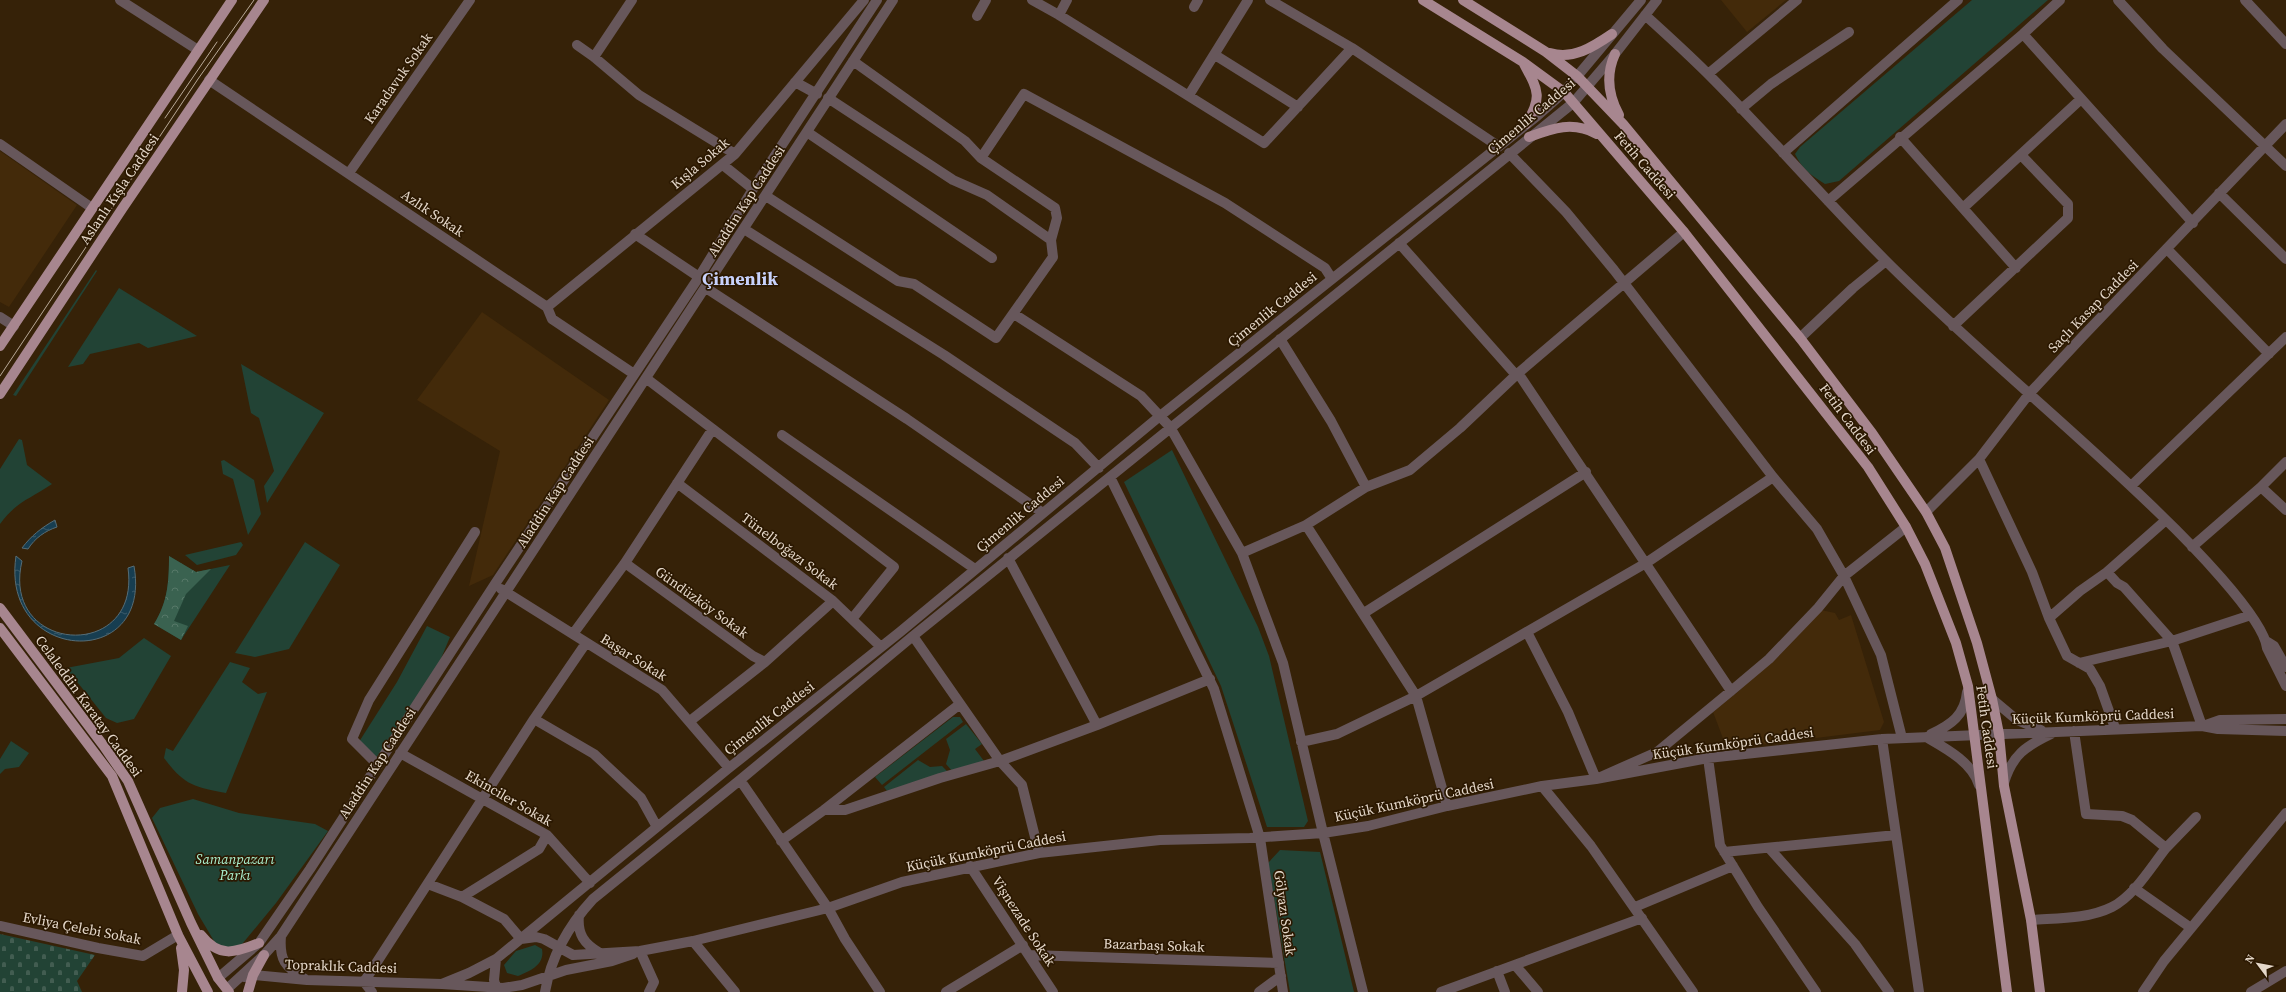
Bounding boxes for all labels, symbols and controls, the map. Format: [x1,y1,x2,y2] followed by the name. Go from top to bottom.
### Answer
[359,28,437,128] street label: Karadavuk Sokak
[1483,73,1579,159] street label: Çimenlik Caddesi
[1610,127,1680,203] street label: Fetih Caddesi
[75,130,163,248] street label: Aslanlı Kışla Caddesi
[666,132,734,193] street label: Kışla Sokak
[702,141,790,261] street label: Aladdin Kap Caddesi
[398,185,469,242] street label: Azlık Sokak
[2043,255,2143,357] street label: Saçlı Kasap Caddesi
[702,266,778,291] district label: Çimenlik
[1223,267,1321,351] street label: Çimenlik Caddesi
[1815,379,1881,459] street label: Fetih Caddesi
[511,432,599,552] street label: Aladdin Kap Caddesi
[972,471,1068,557] street label: Çimenlik Caddesi
[737,508,843,594] street label: Tünelboğazı Sokak
[651,561,753,643] street label: Gündüzköy Sokak
[597,629,672,686] street label: Başar Sokak
[31,631,147,781] street label: Celaleddin Karatay Caddesi
[720,676,818,760] street label: Çimenlik Caddesi
[1971,684,2003,770] street label: Fetih Caddesi
[333,703,421,823] street label: Aladdin Kap Caddesi
[2011,703,2175,729] street label: Küçük Kumköprü Caddesi
[1651,722,1815,764] street label: Küçük Kumköprü Caddesi
[462,765,556,831] street label: Ekinciler Sokak
[1332,773,1496,827] street label: Küçük Kumköprü Caddesi
[904,826,1068,876] street label: Küçük Kumköprü Caddesi
[196,849,275,885] park label: Samanpazarı Parkı
[1269,869,1301,957] street label: Gölyazı Sokak
[987,872,1061,970] street label: Vişnezade Sokak
[21,907,143,949] street label: Evliya Çelebi Sokak
[1103,933,1205,957] street label: Bazarbaşı Sokak
[2238,944,2278,984] north arrow
[2241,952,2258,966] text: N
[285,954,397,978] street label: Topraklık Caddesi

